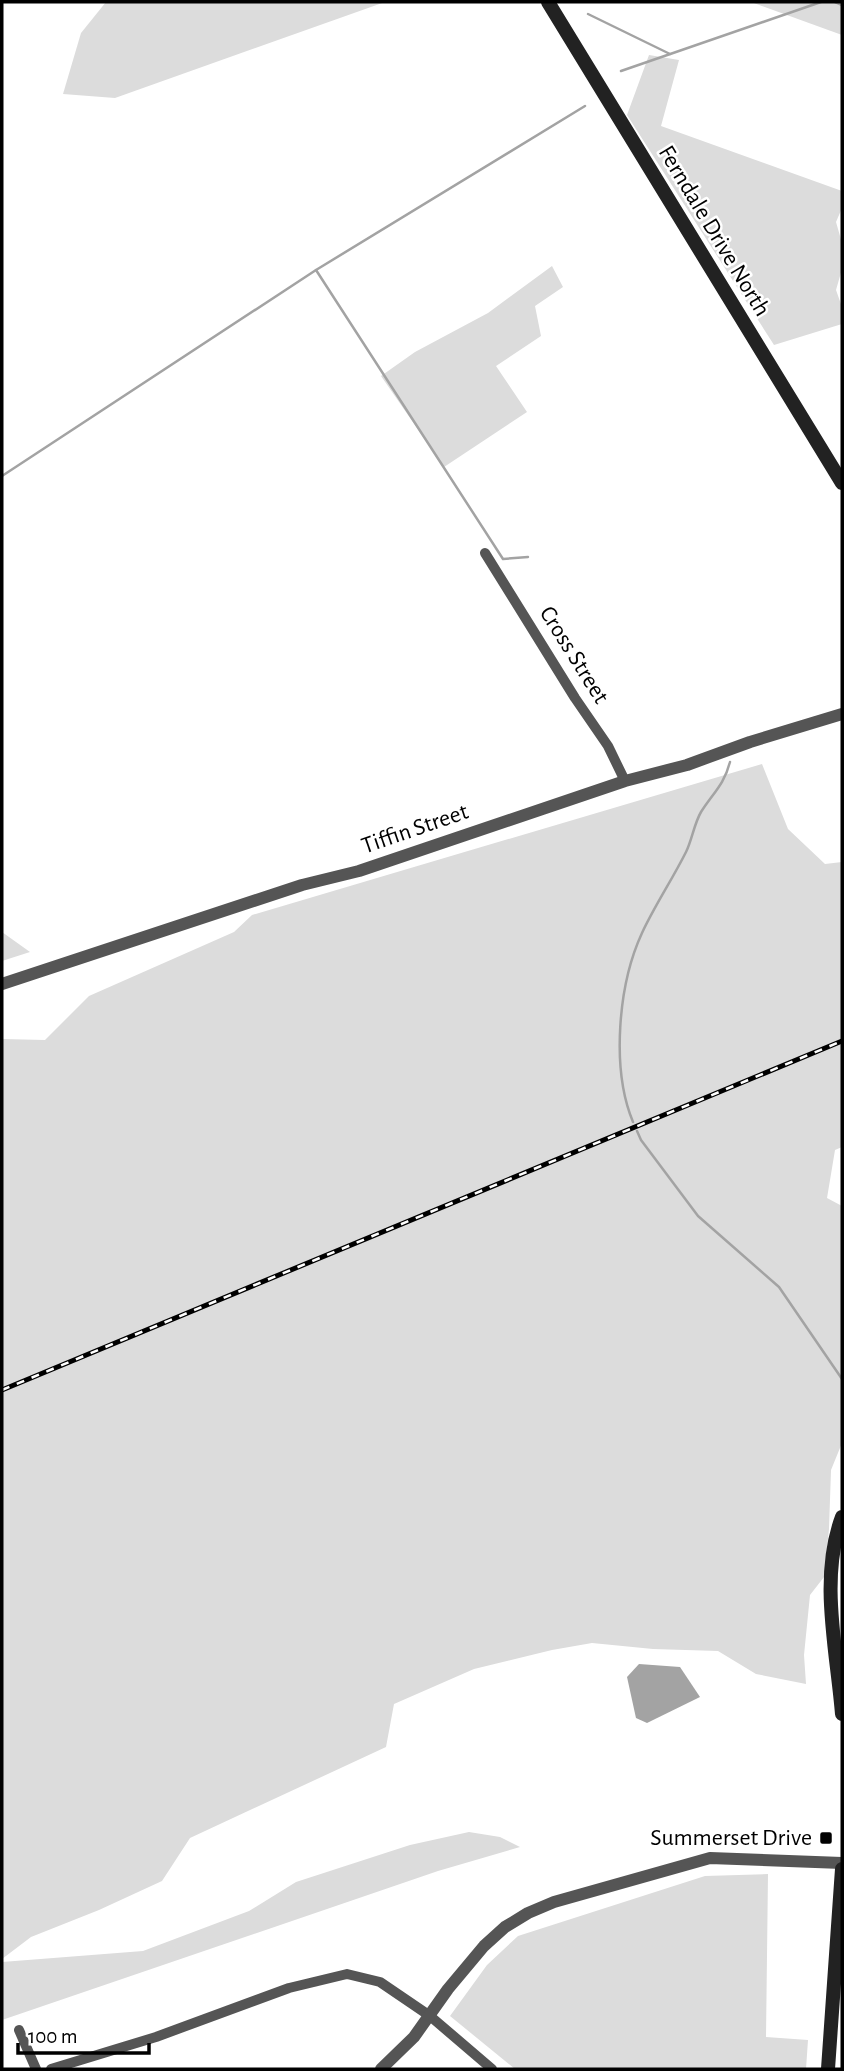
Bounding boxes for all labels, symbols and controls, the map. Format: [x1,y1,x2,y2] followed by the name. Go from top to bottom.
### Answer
[654,141,774,321] street label: Ferndale Drive North
[535,602,613,708] street label: Cross Street
[359,799,472,858] street label: Tiffin Street
[650,1826,812,1850] place label: Summerset Drive
[818,1830,834,1846] marker: Summerset Drive
[18,2011,149,2056] scale bar
[28,2026,78,2047] text: 100 m

